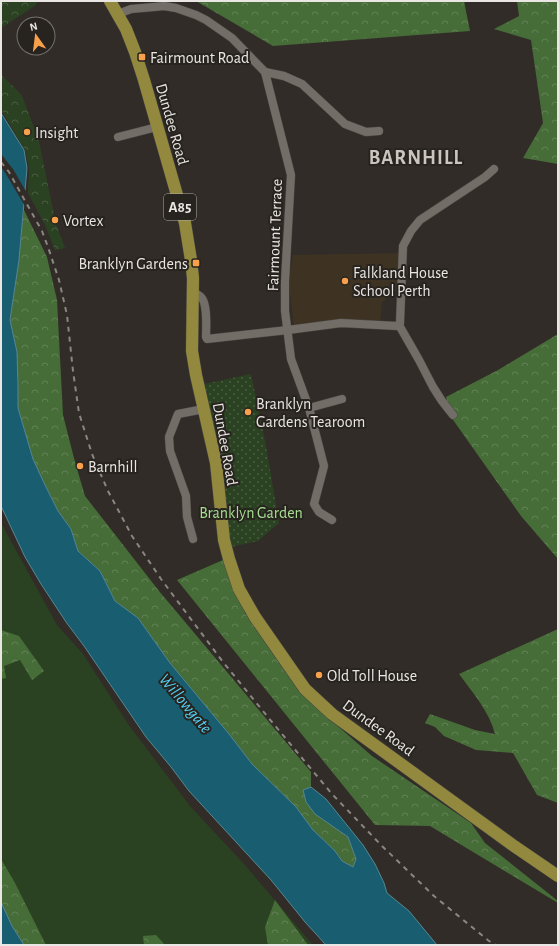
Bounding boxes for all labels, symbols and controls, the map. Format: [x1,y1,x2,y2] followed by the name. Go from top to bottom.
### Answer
[16,16,56,56] north arrow
[29,21,39,33] text: N
[150,50,249,66] place label: Fairmount Road
[137,52,147,62] marker: Fairmount Road
[153,82,191,167] street label: Dundee Road
[35,125,78,141] place label: Insight
[22,127,32,137] marker: Insight
[369,148,463,168] district label: BARNHILL
[265,178,285,292] street label: Fairmount Terrace
[164,194,196,220] road number: A85
[63,213,103,229] place label: Vortex
[50,215,60,225] marker: Vortex
[78,256,188,273] place label: Branklyn Gardens
[191,258,201,268] marker: Branklyn Gardens
[353,265,448,299] place label: Falkland House School Perth
[340,276,350,286] marker: Falkland House School Perth
[256,396,365,430] place label: Branklyn Gardens Tearoom
[210,401,240,487] street label: Dundee Road
[243,407,253,417] marker: Branklyn Gardens Tearoom
[88,459,137,475] place label: Barnhill
[75,461,85,471] marker: Barnhill
[199,505,303,522] park label: Branklyn Garden
[327,668,417,684] place label: Old Toll House
[156,670,215,736] water label: Willowgate
[314,670,324,680] marker: Old Toll House
[340,697,417,759] street label: Dundee Road

